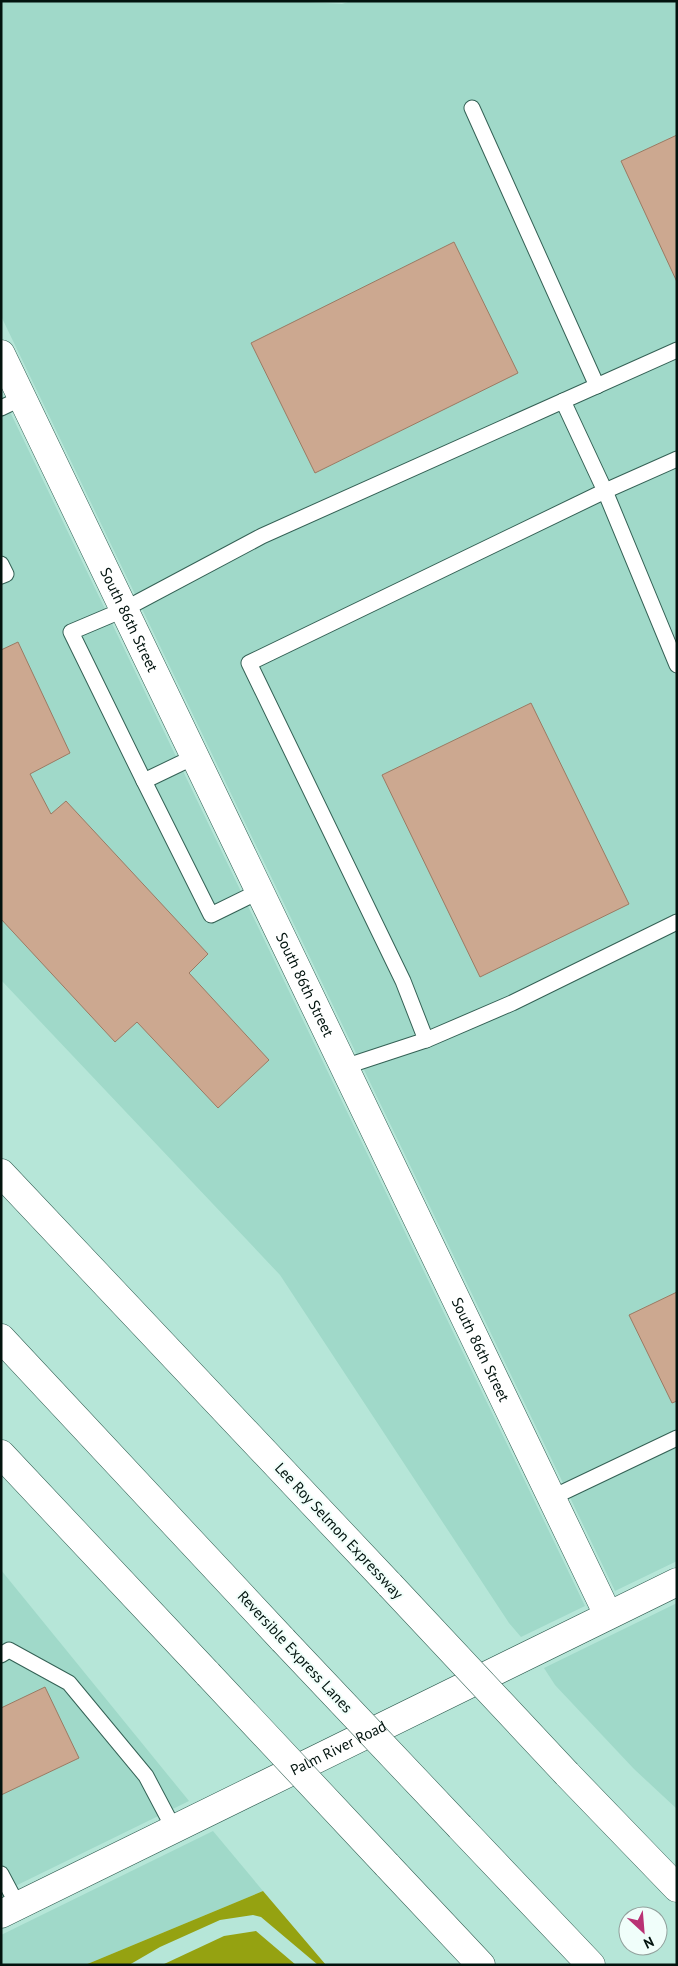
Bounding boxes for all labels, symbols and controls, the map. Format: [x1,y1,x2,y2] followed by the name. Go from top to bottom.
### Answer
[96,564,163,675] street label: South 86th Street
[272,929,338,1040] street label: South 86th Street
[448,1294,514,1405] street label: South 86th Street
[271,1459,408,1603] street label: Lee Roy Selmon Expressway
[234,1587,357,1717] street label: Reversible Express Lanes
[287,1716,389,1779] street label: Palm River Road
[618,1906,668,1956] north arrow
[641,1933,657,1953] text: N

